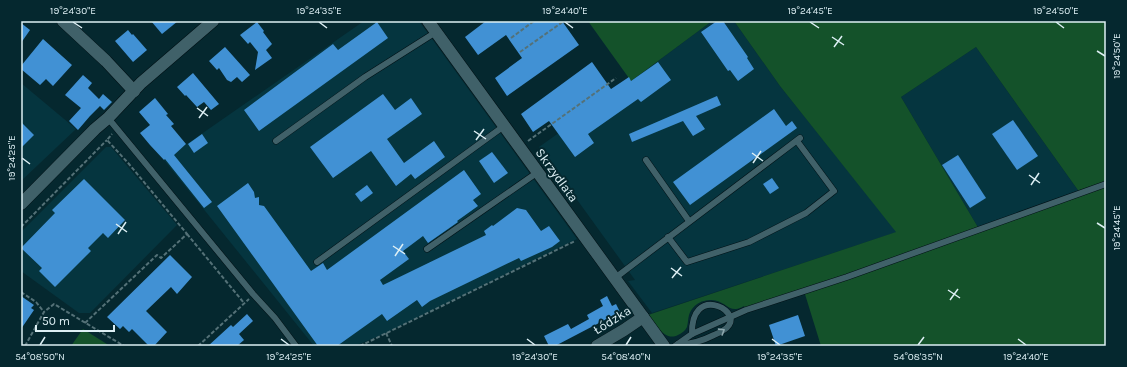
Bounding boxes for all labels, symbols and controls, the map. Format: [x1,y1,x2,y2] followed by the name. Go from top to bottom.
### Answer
[50,5,96,17] text: 19°24'30"E
[296,5,342,17] text: 19°24'35"E
[542,5,588,17] text: 19°24'40"E
[787,5,833,17] text: 19°24'45"E
[1033,5,1079,17] text: 19°24'50"E
[1111,33,1123,79] text: 19°24'50"E
[6,135,18,181] text: 19°24'25"E
[533,145,581,205] street label: Skrzydlata
[1111,205,1123,251] text: 19°24'45"E
[590,303,634,337] street label: Łódzka
[36,307,114,333] scale bar
[42,314,70,328] text: 50 m
[718,328,725,335] one-way arrow
[15,351,65,363] text: 54°08'50"N
[266,351,312,363] text: 19°24'25"E
[512,351,558,363] text: 19°24'30"E
[601,351,651,363] text: 54°08'40"N
[757,351,803,363] text: 19°24'35"E
[893,351,943,363] text: 54°08'35"N
[1003,351,1049,363] text: 19°24'40"E

